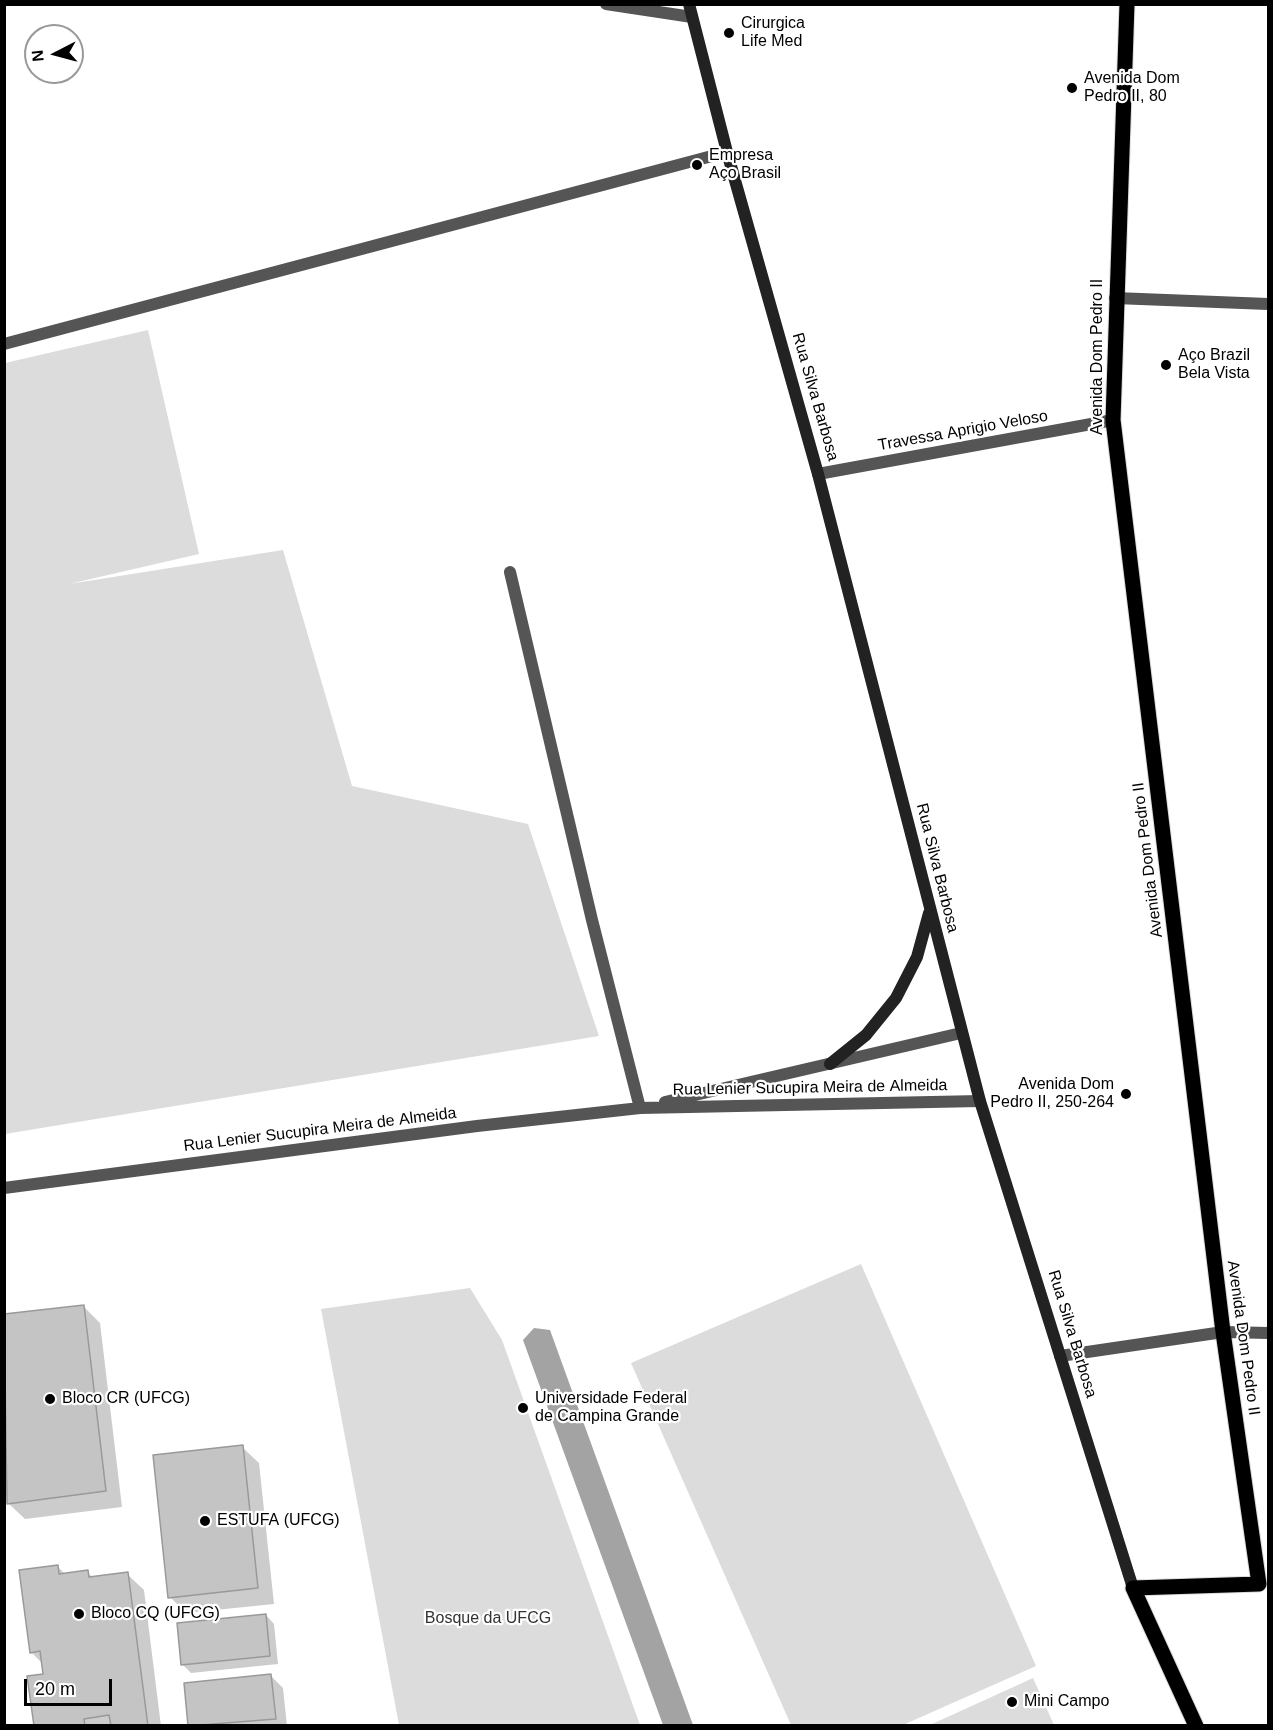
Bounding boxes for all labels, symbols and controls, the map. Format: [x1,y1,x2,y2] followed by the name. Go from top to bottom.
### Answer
[741,14,805,52] place label: Cirurgica Life Med
[24,24,84,84] north arrow
[722,26,736,40] marker: Cirurgica Life Med
[29,49,47,62] text: N
[1084,69,1180,107] place label: Avenida Dom Pedro II, 80
[1065,81,1079,95] marker: Avenida Dom Pedro II, 80
[709,146,781,184] place label: Empresa Aço Brasil
[690,158,704,172] marker: Empresa Aço Brasil
[1088,279,1108,435] street label: Avenida Dom Pedro II
[788,331,842,463] street label: Rua Silva Barbosa
[1178,346,1250,384] place label: Aço Brazil Bela Vista
[1159,358,1173,372] marker: Aço Brazil Bela Vista
[877,407,1049,455] street label: Travessa Aprigio Veloso
[1129,781,1167,939] street label: Avenida Dom Pedro II
[912,801,962,935] street label: Rua Silva Barbosa
[990,1075,1114,1113] place label: Avenida Dom Pedro II, 250-264
[672,1076,948,1100] street label: Rua Lenier Sucupira Meira de Almeida
[1119,1087,1133,1101] marker: Avenida Dom Pedro II, 250-264
[182,1104,458,1156] street label: Rua Lenier Sucupira Meira de Almeida
[1223,1259,1263,1417] street label: Avenida Dom Pedro II
[1043,1268,1101,1400] street label: Rua Silva Barbosa
[62,1389,190,1409] place label: Bloco CR (UFCG)
[535,1389,687,1427] place label: Universidade Federal de Campina Grande
[43,1392,57,1406] marker: Bloco CR (UFCG)
[516,1401,530,1415] marker: Universidade Federal de Campina Grande
[217,1511,340,1531] place label: ESTUFA (UFCG)
[198,1514,212,1528] marker: ESTUFA (UFCG)
[91,1604,220,1624] place label: Bloco CQ (UFCG)
[72,1607,86,1621] marker: Bloco CQ (UFCG)
[425,1609,551,1629] park label: Bosque da UFCG
[27,1667,116,1705] scale bar
[35,1679,75,1699] text: 20 m
[1024,1692,1109,1712] place label: Mini Campo
[1005,1695,1019,1709] marker: Mini Campo

